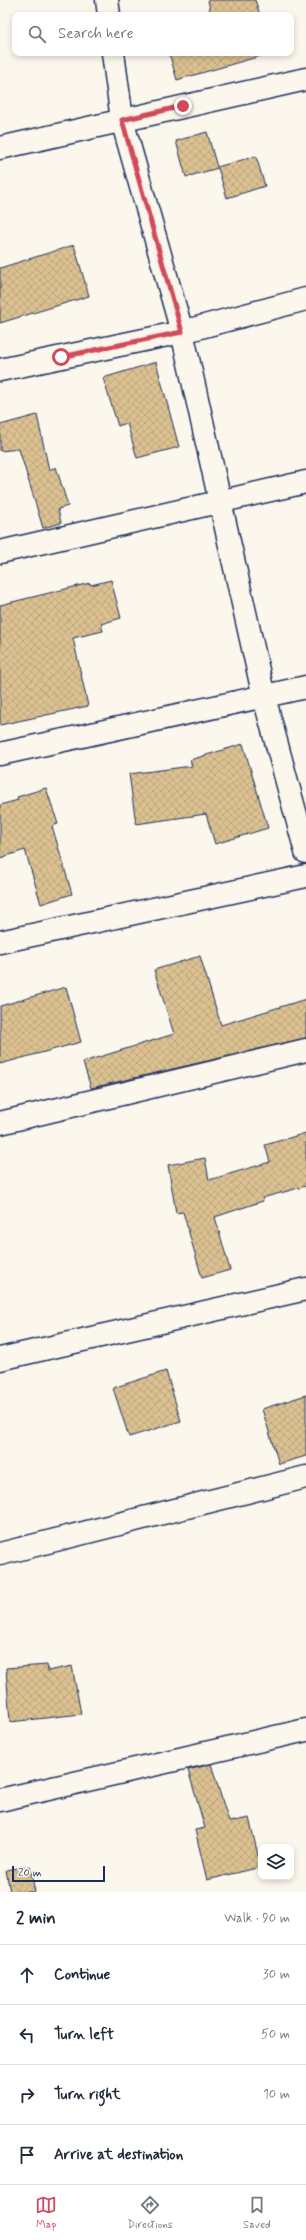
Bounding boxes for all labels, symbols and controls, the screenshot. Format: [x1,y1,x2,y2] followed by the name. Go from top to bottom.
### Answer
[12,12,294,56] search box
[26,23,48,45] icon: search
[58,24,134,44] text: Search here
[174,97,192,115] route end
[52,348,70,366] route start
[258,1844,294,1880] map controls
[258,1844,294,1880] button: layers
[12,1864,105,1883] scale bar
[18,1866,41,1880] text: 20 m
[16,1907,56,1929] text: 2 min
[224,1910,290,1927] text: Walk · 90 m
[16,1964,38,1986] icon: ahead
[54,1965,110,1985] text: Continue
[263,1966,290,1983] text: 30 m
[16,2024,38,2046] icon: left
[54,2025,114,2045] text: Turn left
[261,2026,290,2043] text: 50 m
[16,2084,38,2106] icon: right
[54,2085,121,2105] text: Turn right
[263,2086,290,2103] text: 10 m
[16,2144,38,2166] icon: arrive
[54,2145,183,2165] text: Arrive at destination
[35,2194,57,2232] tab: Map
[127,2194,173,2232] tab: Directions
[243,2194,271,2232] tab: Saved

